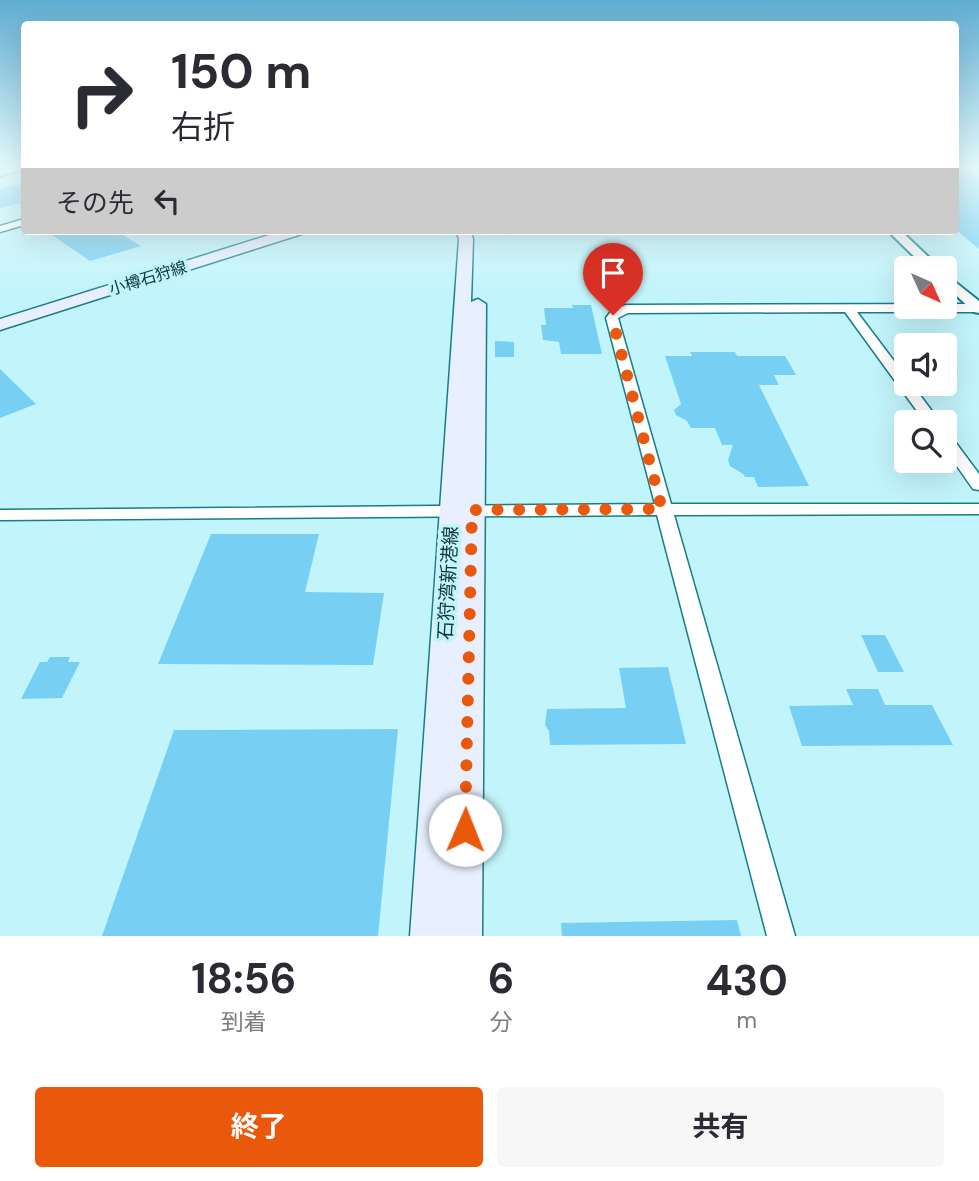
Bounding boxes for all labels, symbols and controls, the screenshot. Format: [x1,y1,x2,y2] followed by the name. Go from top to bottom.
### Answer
[171,39,311,103] text: 150 m
[56,49,147,140] icon: right
[171,106,235,148] text: 右折
[148,182,186,220] icon: left
[56,186,134,220] text: その先
[583,243,643,315] pin
[594,254,632,292] icon: arrive
[107,256,189,300] street label: 小樽石狩線
[894,256,957,318] north arrow
[894,256,957,473] map controls
[894,333,957,396] button: sound
[894,410,957,473] button: search
[433,525,463,641] street label: 石狩湾新港線
[428,793,502,867] position arrow
[191,951,297,1006] text: 18:56
[488,951,514,1006] text: 6
[706,953,788,1008] text: 430
[736,1005,757,1035] text: m
[221,1007,267,1037] text: 到着
[490,1007,513,1037] text: 分
[35,1087,483,1167] button: 終了
[497,1087,944,1167] button: 共有

